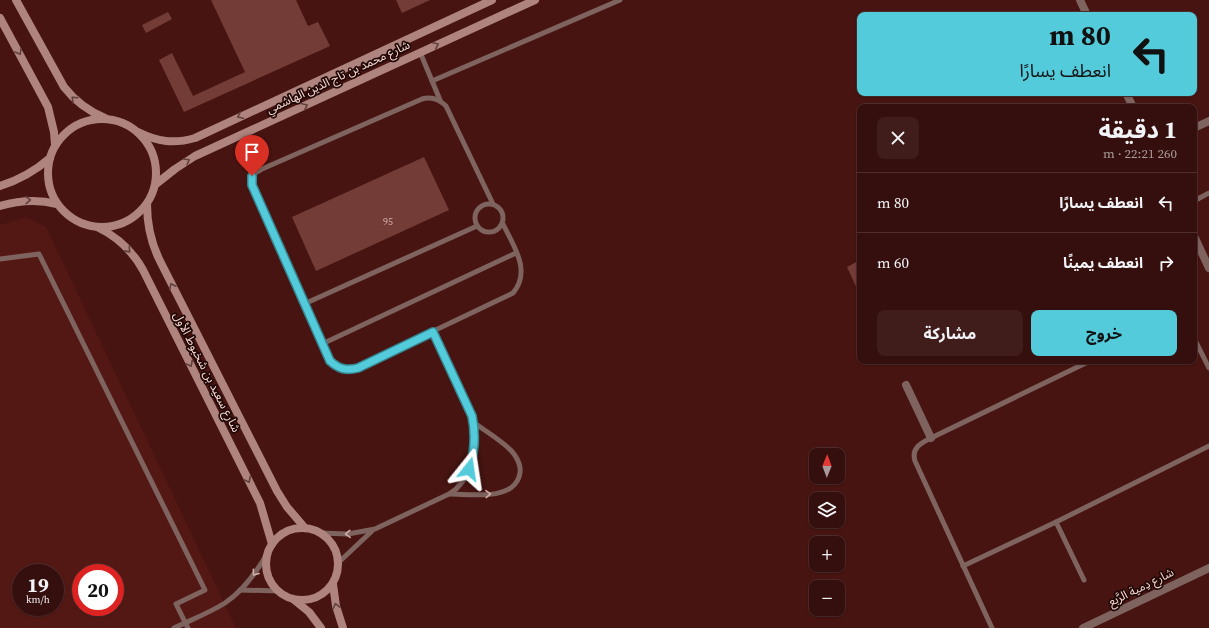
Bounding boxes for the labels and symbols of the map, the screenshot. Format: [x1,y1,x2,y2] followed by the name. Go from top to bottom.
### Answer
[264,37,413,119] street label: شارع محمد بن تاج الدين الهاشمي
[432,42,439,50] one-way arrow
[14,48,21,56] one-way arrow
[72,97,79,104] one-way arrow
[301,103,308,111] one-way arrow
[237,111,245,119] one-way arrow
[235,135,269,176] pin
[183,158,190,166] one-way arrow
[25,196,31,205] one-way arrow
[383,215,393,228] house number: 95
[124,245,131,253] one-way arrow
[170,283,177,290] one-way arrow
[169,309,244,435] street label: شارع سعيد بن شخبوط الأول
[185,360,193,367] one-way arrow
[448,448,490,490] position arrow
[809,448,845,484] north arrow
[244,476,251,483] one-way arrow
[485,490,491,498] one-way arrow
[345,529,351,538] one-way arrow
[72,564,124,616] speed limit sign: 20
[1105,564,1177,611] street label: شارع دِمية الرَّبع
[253,569,260,576] one-way arrow
[333,603,341,609] one-way arrow

